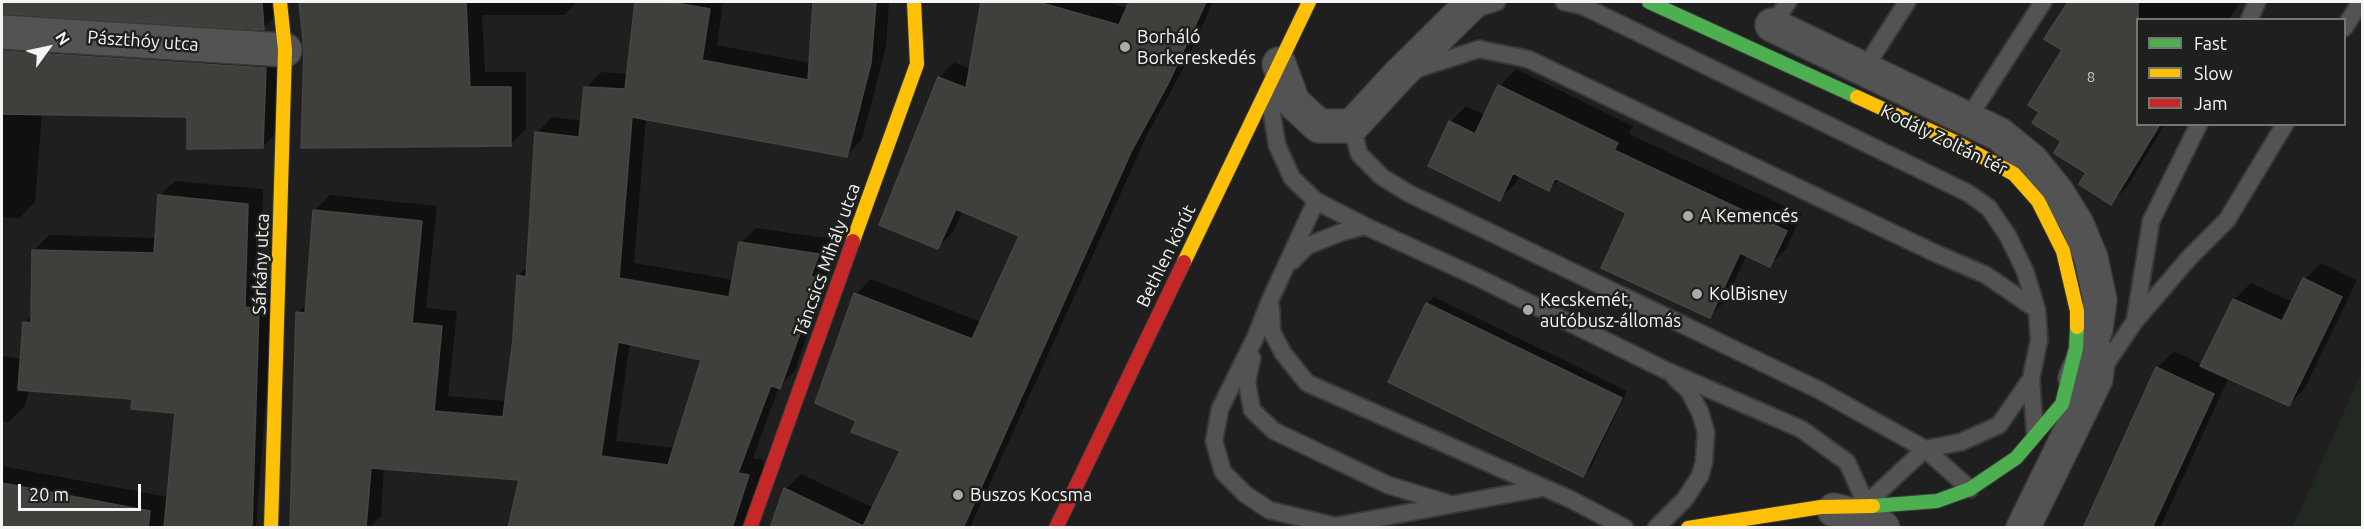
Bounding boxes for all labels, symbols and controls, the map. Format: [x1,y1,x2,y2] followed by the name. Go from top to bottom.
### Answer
[18,18,78,78] north arrow
[2136,18,2346,126] legend
[87,26,199,56] street label: Pászthóy utca
[1137,26,1256,68] place label: Borháló Borkereskedés
[52,28,74,48] text: N
[2194,33,2227,53] text: Fast
[1118,40,1132,54] marker: Borháló Borkereskedés
[2194,63,2233,83] text: Slow
[2087,68,2095,86] house number: 8
[2194,93,2228,113] text: Jam
[1877,100,2011,180] street label: Kodály Zoltán tér
[789,180,865,340] street label: Táncsics Mihály utca
[1132,201,1200,311] street label: Bethlen körút
[1700,205,1798,227] place label: A Kemencés
[1681,209,1695,223] marker: A Kemencés
[248,213,274,315] street label: Sárkány utca
[1709,283,1787,305] place label: KolBisney
[1690,287,1704,301] marker: KolBisney
[1540,289,1681,332] place label: Kecskemét, autóbusz-állomás
[1521,303,1535,317] marker: Kecskemét, autóbusz-állomás
[21,472,144,510] scale bar
[29,484,69,504] text: 20 m
[970,484,1092,506] place label: Buszos Kocsma
[951,488,965,502] marker: Buszos Kocsma

